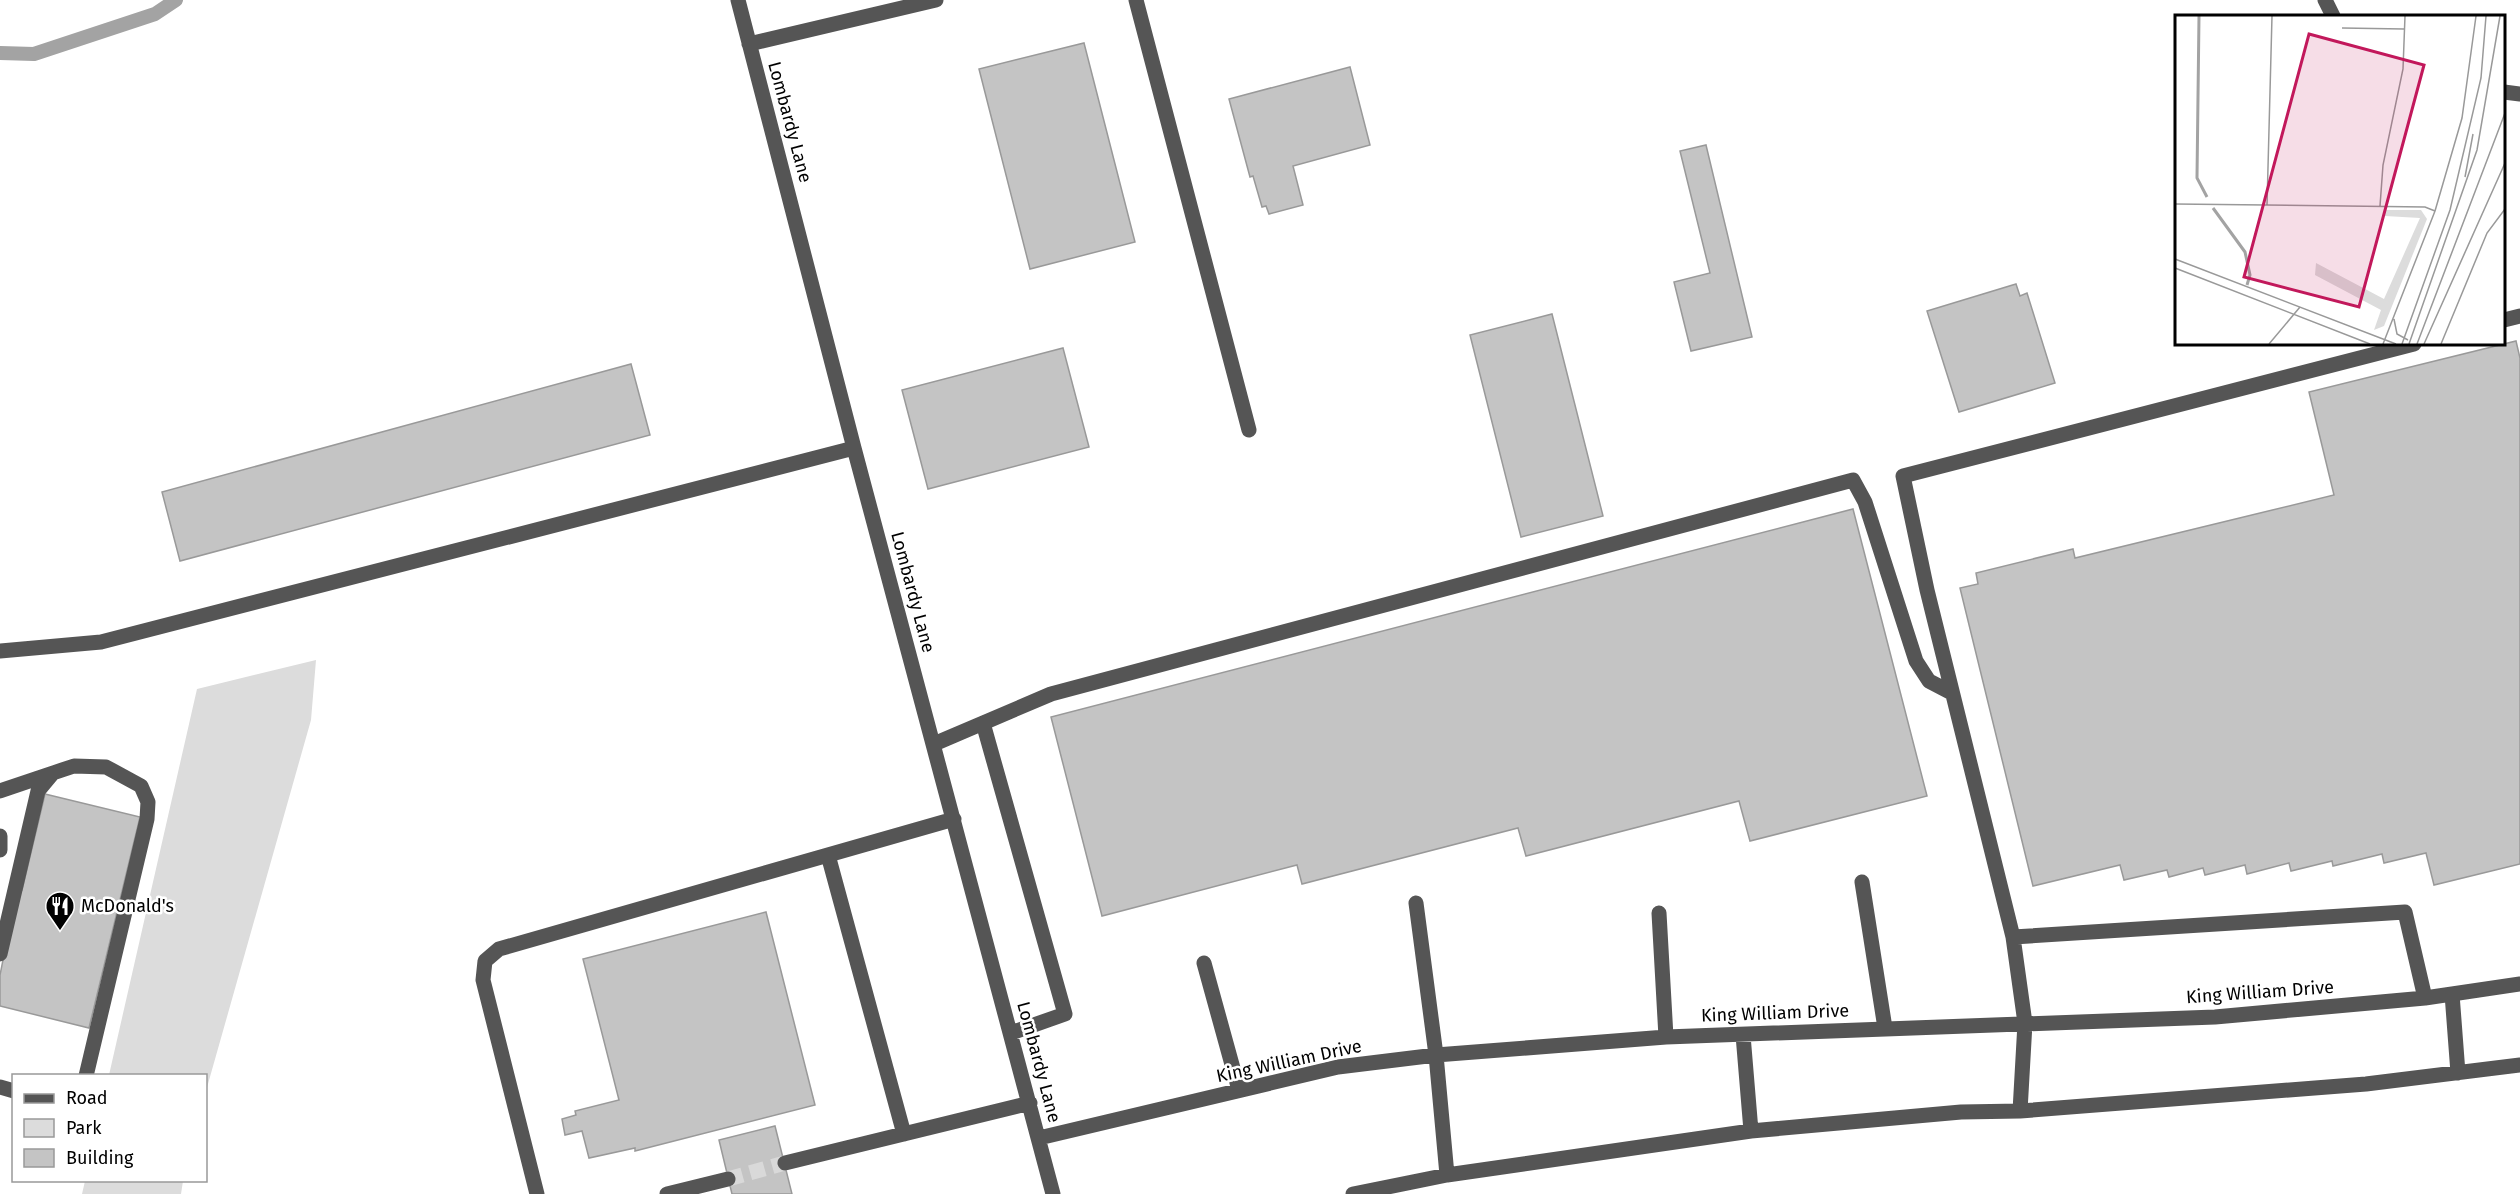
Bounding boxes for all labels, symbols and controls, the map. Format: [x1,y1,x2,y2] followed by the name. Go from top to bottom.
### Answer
[2175,15,2505,345] inset map
[763,59,817,185] street label: Lombardy Lane
[886,529,940,655] street label: Lombardy Lane
[44,890,76,932] restaurant icon: McDonald's
[81,895,174,917] place label: McDonald's
[2185,976,2335,1008] street label: King William Drive
[1012,999,1066,1125] street label: Lombardy Lane
[1701,999,1849,1027] street label: King William Drive
[1214,1035,1364,1087] street label: King William Drive
[12,1074,207,1182] legend
[66,1087,108,1109] text: Road
[66,1117,102,1139] text: Park
[66,1147,134,1169] text: Building

